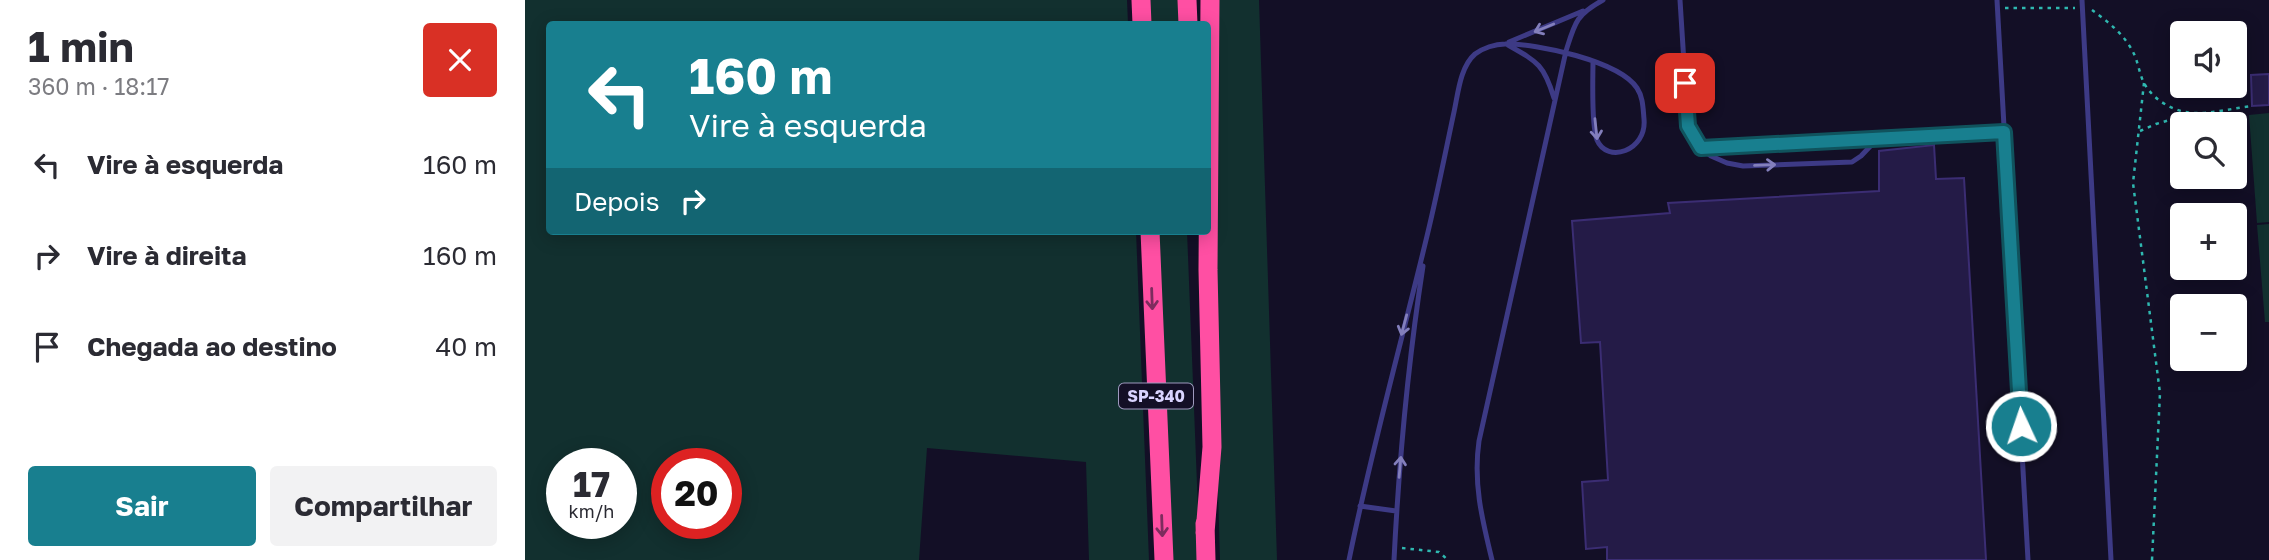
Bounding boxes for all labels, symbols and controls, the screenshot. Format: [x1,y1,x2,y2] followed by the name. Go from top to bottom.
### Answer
[28,21,134,71] text: 1 min
[2170,21,2247,371] map controls
[2170,21,2247,98] button: sound
[423,23,497,97] button: close
[1534,23,1556,36] one-way arrow
[689,46,832,105] text: 160 m
[574,49,665,140] icon: left
[1655,53,1715,113] pin
[1666,64,1704,102] icon: arrive
[28,72,170,100] text: 360 m · 18:17
[689,106,927,144] text: Vire à esquerda
[2170,112,2247,189] button: search
[1590,117,1603,140] one-way arrow
[28,146,66,184] icon: left
[87,149,283,180] text: Vire à esquerda
[423,149,497,180] text: 160 m
[1753,158,1776,171] one-way arrow
[674,182,712,220] icon: right
[574,186,660,217] text: Depois
[2170,203,2247,280] button: +
[28,237,66,275] icon: right
[87,240,247,271] text: Vire à direita
[423,240,497,271] text: 160 m
[1146,287,1159,310] one-way arrow
[2170,294,2247,371] button: −
[1397,313,1410,336] one-way arrow
[28,328,66,366] icon: arrive
[87,331,337,362] text: Chegada ao destino
[436,331,497,362] text: 40 m
[1119,384,1193,408] road number: SP-340
[1984,389,2058,463] position arrow
[651,448,742,539] speed limit sign: 20
[1394,457,1407,479] one-way arrow
[573,463,610,505] text: 17
[28,466,256,546] button: Sair
[270,466,497,546] button: Compartilhar
[569,500,614,522] text: km/h
[1156,515,1169,538] one-way arrow

